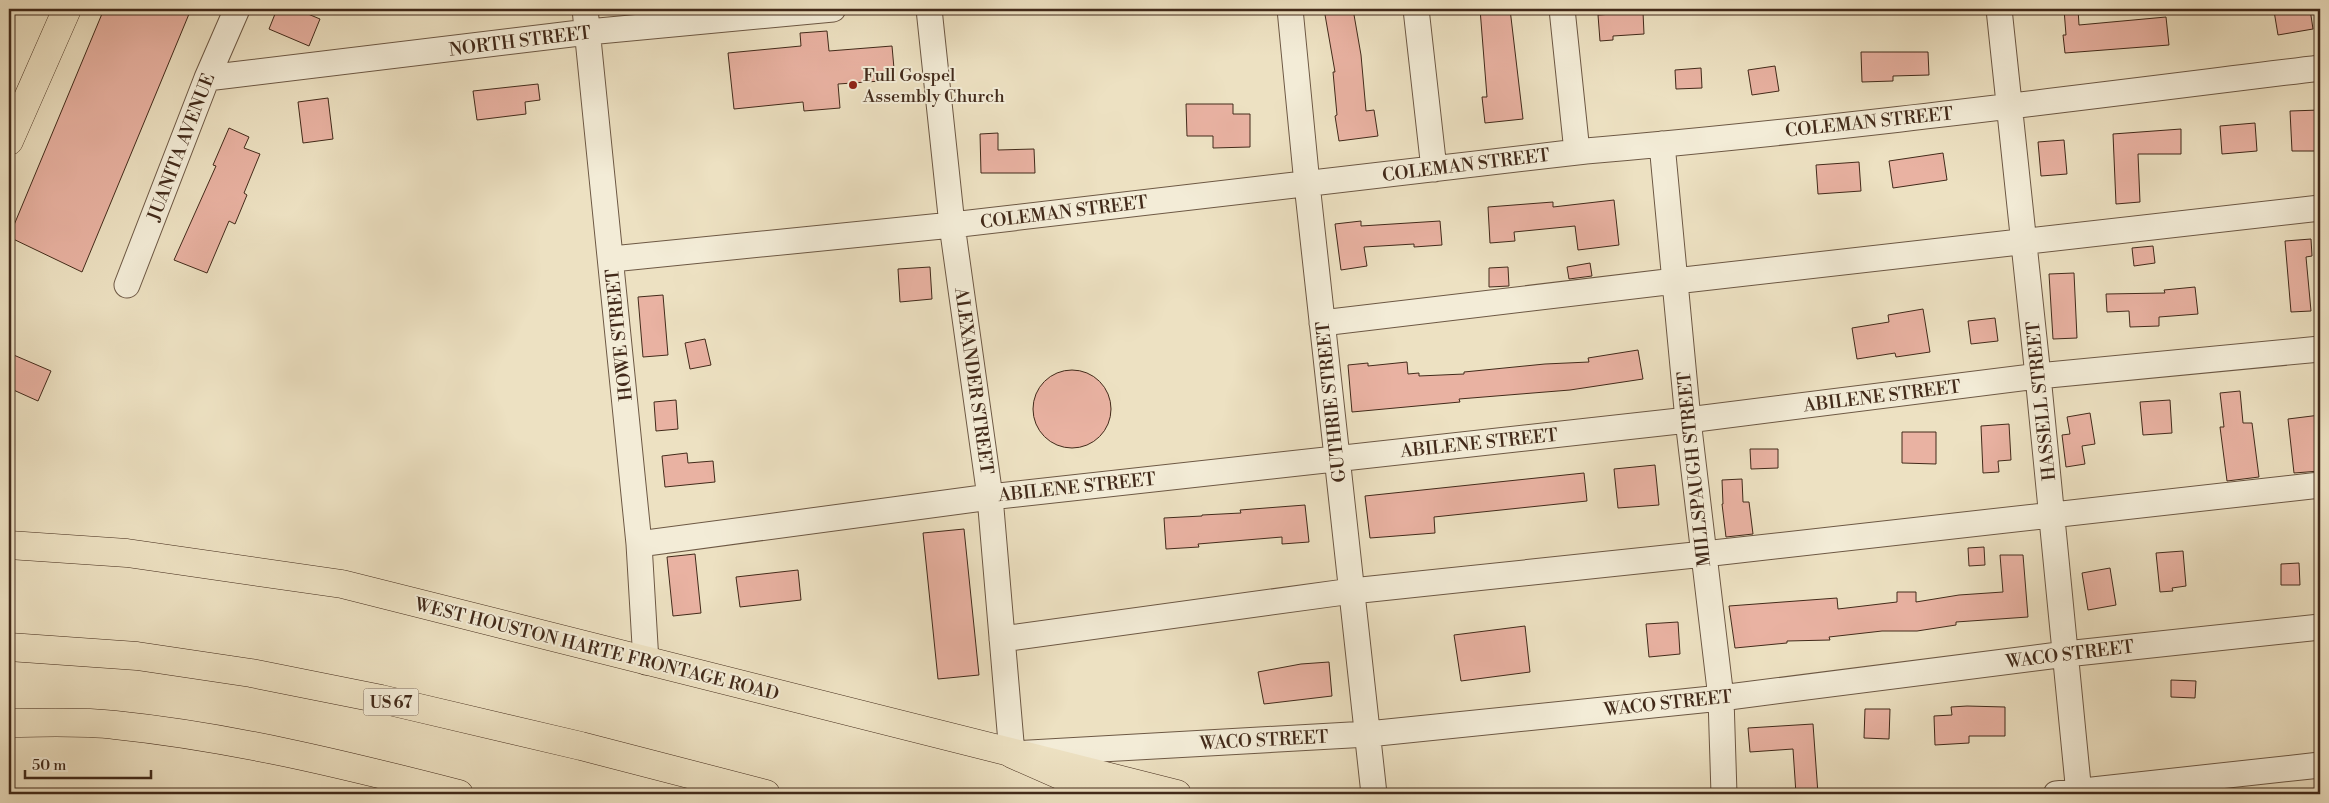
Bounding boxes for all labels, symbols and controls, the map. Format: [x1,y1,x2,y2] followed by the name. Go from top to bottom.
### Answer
[448,21,593,62] street label: NORTH STREET
[862,64,1005,108] place label: Full Gospel Assembly Church
[142,70,220,225] street label: JUANITA AVENUE
[847,79,859,91] marker: Full Gospel Assembly Church
[1784,102,1954,143] street label: COLEMAN STREET
[1381,144,1551,187] street label: COLEMAN STREET
[979,191,1149,234] street label: COLEMAN STREET
[601,267,638,402] street label: HOWE STREET
[949,285,998,476] street label: ALEXANDER STREET
[1312,320,1351,484] street label: GUTHRIE STREET
[2022,320,2061,482] street label: HASSELL STREET
[1673,370,1716,568] street label: MILLSPAUGH STREET
[1801,375,1962,418] street label: ABILENE STREET
[1398,424,1559,463] street label: ABILENE STREET
[996,468,1157,507] street label: ABILENE STREET
[411,593,782,706] street label: WEST HOUSTON HARTE FRONTAGE ROAD
[2004,635,2136,674] street label: WACO STREET
[1602,685,1734,722] street label: WACO STREET
[364,689,418,716] road number: US 67
[1198,726,1329,755] street label: WACO STREET
[25,748,151,780] scale bar
[32,756,66,775] text: 50 m

